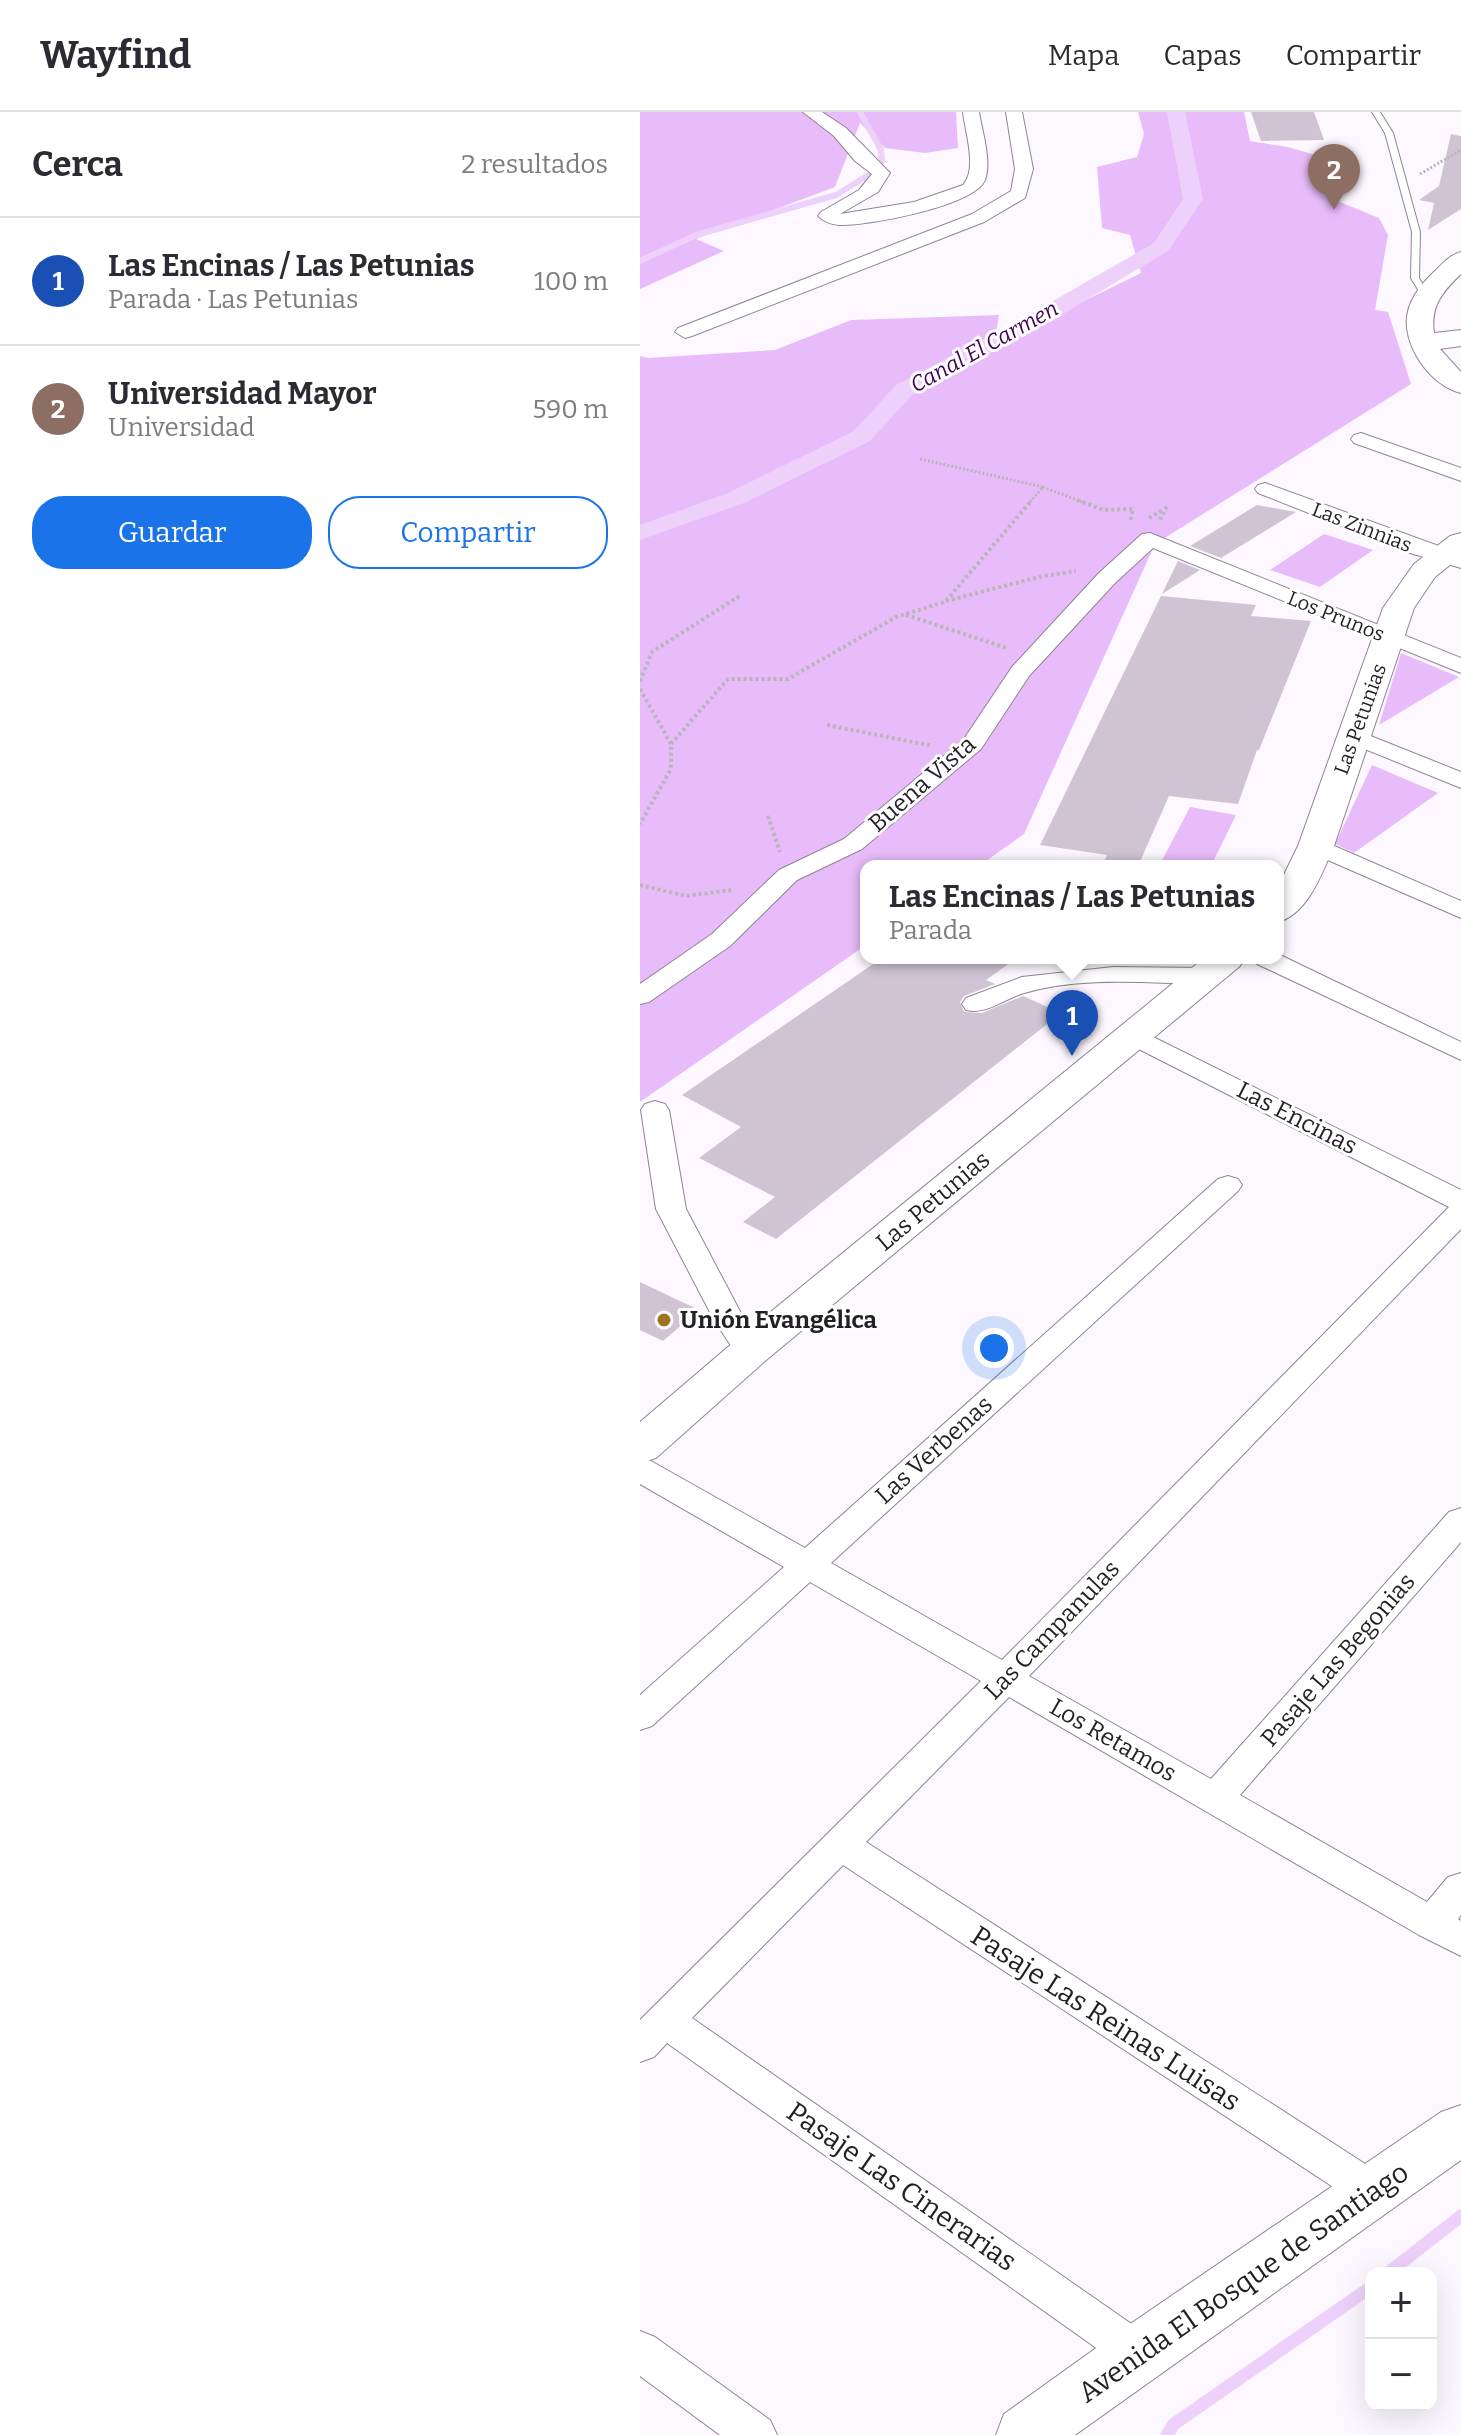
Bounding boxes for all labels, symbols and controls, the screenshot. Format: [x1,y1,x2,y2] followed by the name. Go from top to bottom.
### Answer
[40,32,191,78] text: Wayfind
[1048,39,1119,72] text: Mapa
[1163,39,1242,72] text: Capas
[1286,39,1421,72] text: Compartir
[32,144,123,185] text: Cerca
[1308,144,1360,210] pin: 2
[461,149,608,180] text: 2 resultados
[108,248,475,284] text: Las Encinas / Las Petunias
[52,266,64,297] text: 1
[534,266,608,297] text: 100 m
[108,284,358,315] text: Parada · Las Petunias
[906,295,1063,398] water label: Canal El Carmen
[108,376,377,412] text: Universidad Mayor
[51,394,65,425] text: 2
[532,394,608,425] text: 590 m
[108,412,255,443] text: Universidad
[32,496,312,569] button: Guardar
[328,496,608,569] button: Compartir
[1309,497,1415,557] street label: Las Zinnias
[1284,586,1388,646] street label: Los Prunos
[1329,660,1391,778] street label: Las Petunias
[863,730,981,838] street label: Buena Vista
[860,860,1284,964] popup
[889,879,1255,915] text: Las Encinas / Las Petunias
[889,915,972,946] text: Parada
[1046,990,1098,1056] pin: 1
[1232,1076,1362,1160] street label: Las Encinas
[871,1145,995,1257] street label: Las Petunias
[680,1306,878,1334] place label: Unión Evangélica
[655,1311,673,1329] marker: Unión Evangélica
[974,1328,1014,1368] your location
[870,1390,998,1510] street label: Las Verbenas
[979,1555,1125,1705] street label: Las Campanulas
[1255,1568,1421,1752] street label: Pasaje Las Begonias
[1045,1693,1181,1787] street label: Los Retamos
[965,1919,1246,2118] street label: Pasaje Las Reinas Luisas
[781,2095,1023,2278] street label: Pasaje Las Cinerarias
[1072,2155,1415,2409] street label: Avenida El Bosque de Santiago
[1365,2267,1437,2411] map controls
[1365,2267,1437,2339] button: +
[1365,2339,1437,2411] button: −

